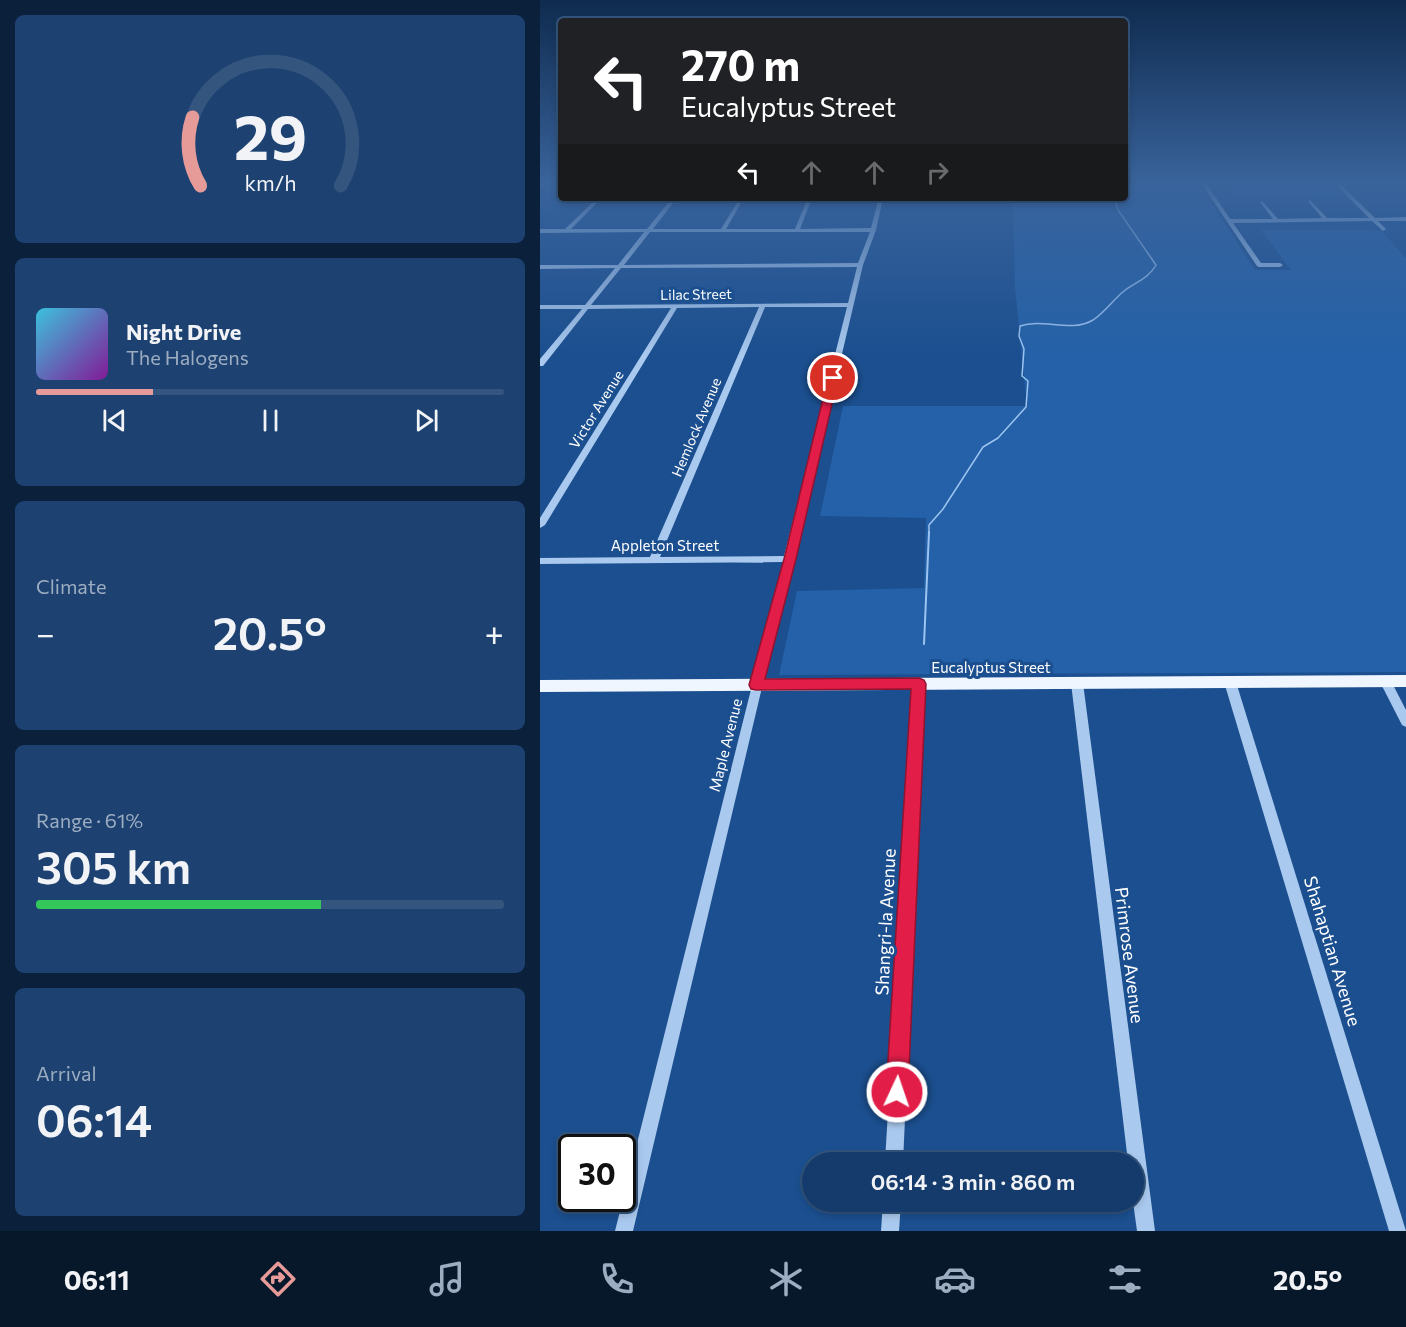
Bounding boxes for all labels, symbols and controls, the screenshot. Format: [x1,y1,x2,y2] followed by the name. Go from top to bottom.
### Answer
[681,38,800,90] text: 270 m
[582,42,660,120] icon: left
[681,90,896,123] text: Eucalyptus Street
[233,97,307,173] text: 29
[732,156,765,189] icon: left
[795,156,828,189] icon: ahead
[858,156,891,189] icon: ahead
[921,156,954,189] icon: right
[244,169,296,195] text: km/h
[660,285,732,303] street label: Lilac Street
[126,318,241,345] text: Night Drive
[126,345,249,369] text: The Halogens
[807,352,858,403] pin
[816,361,849,394] icon: arrive
[565,367,627,451] street label: Victor Avenue
[667,375,725,479] street label: Hemlock Avenue
[98,404,131,437] icon: previous
[254,404,287,437] icon: pause
[410,404,443,437] icon: next
[611,536,719,554] street label: Appleton Street
[36,574,106,598] text: Climate
[213,604,327,659] text: 20.5°
[36,612,55,653] text: −
[485,612,504,653] text: +
[931,658,1051,676] street label: Eucalyptus Street
[705,696,745,794] street label: Maple Avenue
[36,808,143,832] text: Range · 61%
[36,838,191,893] text: 305 km
[870,848,900,996] street label: Shangri-la Avenue
[1300,873,1366,1029] street label: Shahaptian Avenue
[1111,885,1149,1025] street label: Primrose Avenue
[865,1060,929,1124] position arrow
[36,1061,97,1085] text: Arrival
[36,1091,152,1146] text: 06:14
[558,1134,636,1212] speed limit sign: 30
[871,1168,1075,1195] text: 06:14 · 3 min · 860 m
[257,1258,299,1300] icon: directions
[426,1258,468,1300] icon: music
[596,1258,638,1300] icon: phone
[765,1258,807,1300] icon: climate
[934,1258,976,1300] icon: car
[1104,1258,1146,1300] icon: filters
[64,1263,130,1296] text: 06:11
[1273,1263,1342,1296] text: 20.5°

